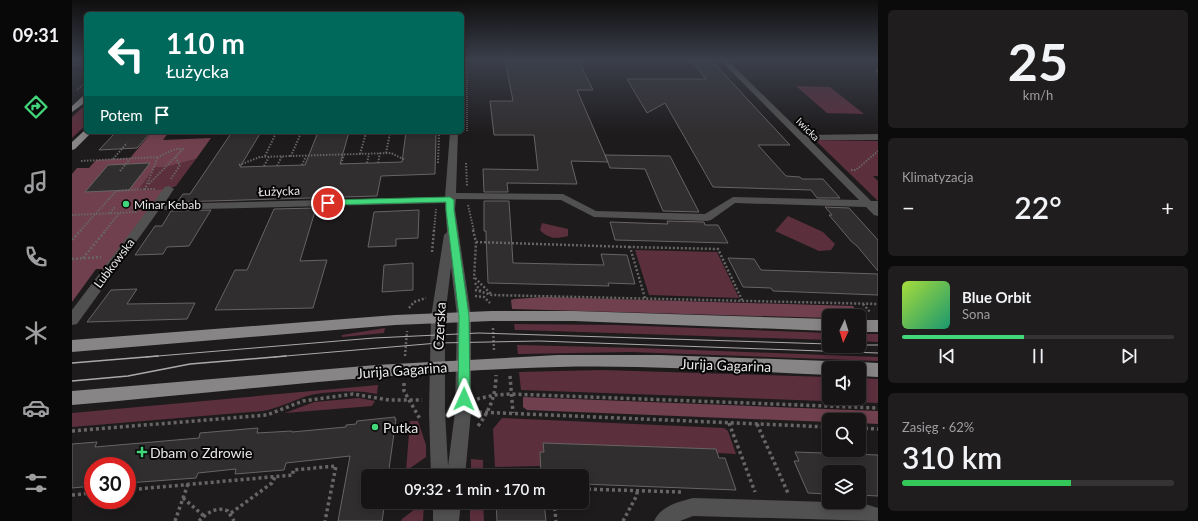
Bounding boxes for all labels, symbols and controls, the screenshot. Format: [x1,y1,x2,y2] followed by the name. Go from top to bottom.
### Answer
[13,24,59,46] text: 09:31
[166,26,245,60] text: 110 m
[100,28,152,80] icon: left
[1008,30,1068,92] text: 25
[166,60,229,82] text: Łużycka
[1023,87,1053,103] text: km/h
[22,93,50,121] icon: directions
[151,104,173,126] icon: arrive
[100,106,143,124] text: Potem
[794,115,822,143] street label: Iwicka
[22,168,50,196] icon: music
[902,169,973,185] text: Klimatyzacja
[258,183,300,199] street label: Łużycka
[311,186,345,220] pin
[1014,189,1062,225] text: 22°
[317,192,339,214] icon: arrive
[902,194,915,221] text: −
[1161,194,1174,221] text: +
[134,197,201,212] place label: Minar Kebab
[121,199,131,209] marker: Minar Kebab
[90,235,138,291] street label: Lubkowska
[22,243,50,271] icon: phone
[962,288,1031,306] text: Blue Orbit
[429,301,449,350] street label: Czerska
[962,306,990,322] text: Sona
[822,309,866,353] north arrow
[822,309,866,509] map controls
[22,319,50,347] icon: climate
[936,345,958,367] icon: previous
[1027,345,1049,367] icon: pause
[1118,345,1140,367] icon: next
[680,355,772,375] street label: Jurija Gagarina
[356,358,448,382] street label: Jurija Gagarina
[822,361,866,405] button: sound
[443,378,485,420] position arrow
[22,394,50,422] icon: car
[822,413,866,457] button: search
[383,419,418,436] place label: Putka
[902,419,974,435] text: Zasięg · 62%
[370,422,380,432] marker: Putka
[902,439,1002,475] text: 310 km
[150,444,252,461] place label: Dbam o Zdrowie
[137,447,147,457] marker: Dbam o Zdrowie
[84,457,136,509] speed limit sign: 30
[822,465,866,509] button: layers
[22,469,50,497] icon: filters
[405,480,545,498] text: 09:32 · 1 min · 170 m

